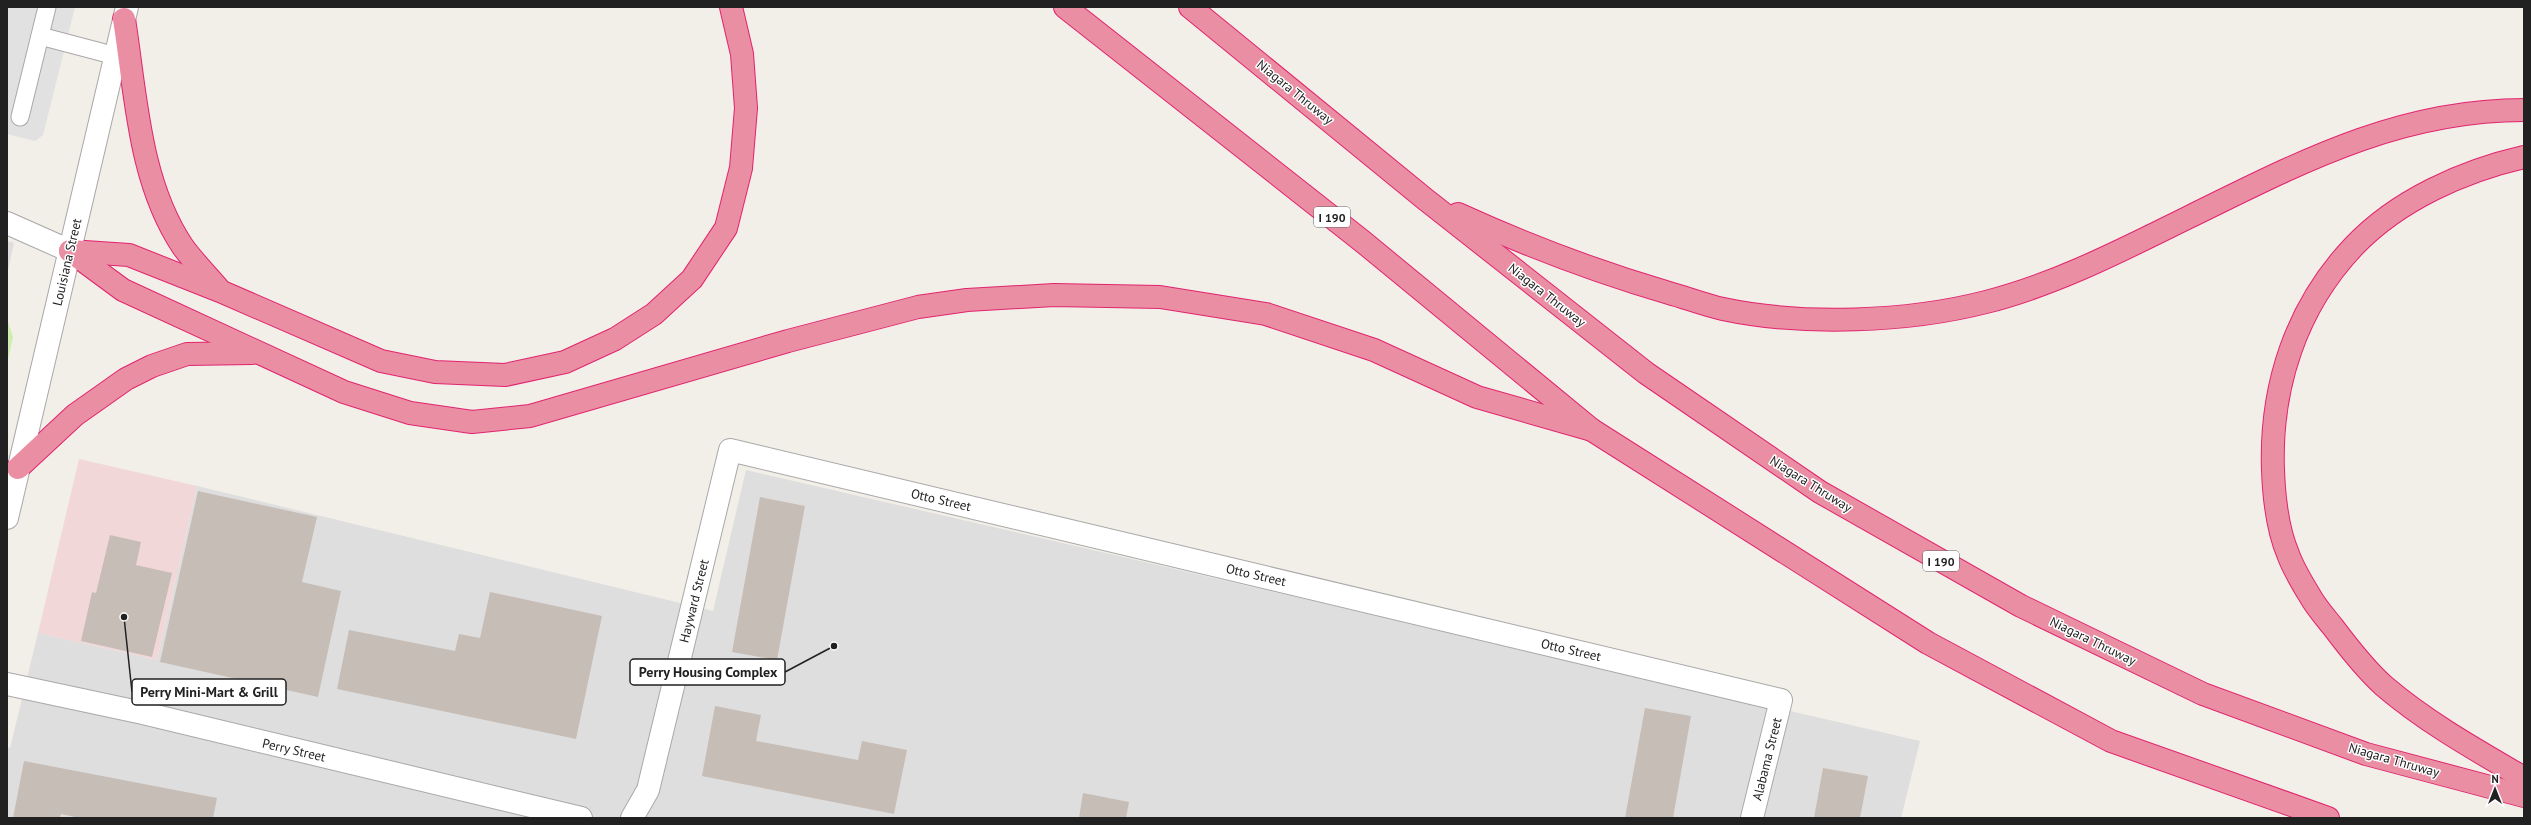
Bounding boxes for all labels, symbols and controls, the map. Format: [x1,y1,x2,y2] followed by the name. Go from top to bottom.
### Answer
[1253,56,1337,128] street label: Niagara Thruway
[1314,207,1350,227] road number: I 190
[49,216,85,307] street label: Louisiana Street
[1505,259,1589,331] street label: Niagara Thruway
[1767,452,1855,516] street label: Niagara Thruway
[909,485,973,515] street label: Otto Street
[1923,551,1959,571] road number: I 190
[675,557,713,644] street label: Hayward Street
[1224,560,1288,590] street label: Otto Street
[2047,613,2139,669] street label: Niagara Thruway
[1539,635,1603,665] street label: Otto Street
[630,659,785,685] callout: Perry Housing Complex
[639,663,778,681] text: Perry Housing Complex
[132,679,286,705] callout: Perry Mini-Mart & Grill
[140,683,279,701] text: Perry Mini-Mart & Grill
[1748,715,1786,802] street label: Alabama Street
[261,734,328,766] street label: Perry Street
[2347,739,2441,781] street label: Niagara Thruway
[2475,769,2515,809] north arrow
[2491,772,2499,786] text: N

